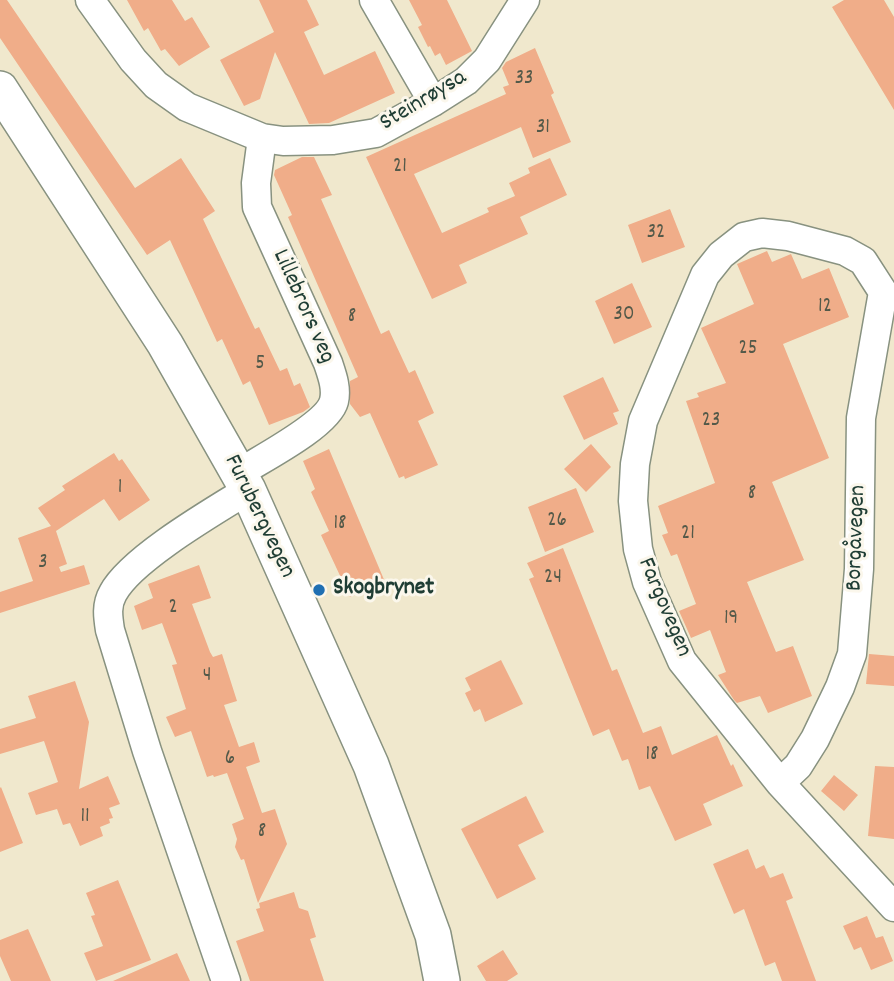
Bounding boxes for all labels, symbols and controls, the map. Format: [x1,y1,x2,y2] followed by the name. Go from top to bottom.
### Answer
[375,65,473,139] street label: Steinrøysa
[515,67,533,93] house number: 33
[536,116,550,142] house number: 31
[393,155,407,181] house number: 21
[647,221,665,247] house number: 32
[264,246,340,368] street label: Lillebrors veg
[818,295,832,321] house number: 12
[614,303,634,329] house number: 30
[348,305,356,331] house number: 8
[739,337,757,363] house number: 25
[255,352,265,378] house number: 5
[702,409,720,435] house number: 23
[216,451,300,583] street label: Furubergvegen
[118,476,122,502] house number: 1
[748,482,756,508] house number: 8
[842,484,874,592] street label: Borgåvegen
[547,509,567,535] house number: 26
[333,512,347,538] house number: 18
[681,522,695,548] house number: 21
[38,551,48,577] house number: 3
[629,554,697,662] street label: Fargovegen
[544,566,562,592] house number: 24
[333,576,434,604] place label: Skogbrynet
[311,582,327,598] marker: Skogbrynet
[168,596,178,622] house number: 2
[724,607,738,633] house number: 19
[203,664,211,690] house number: 4
[645,743,659,769] house number: 18
[225,747,235,773] house number: 6
[80,805,90,831] house number: 11
[258,820,266,846] house number: 8

